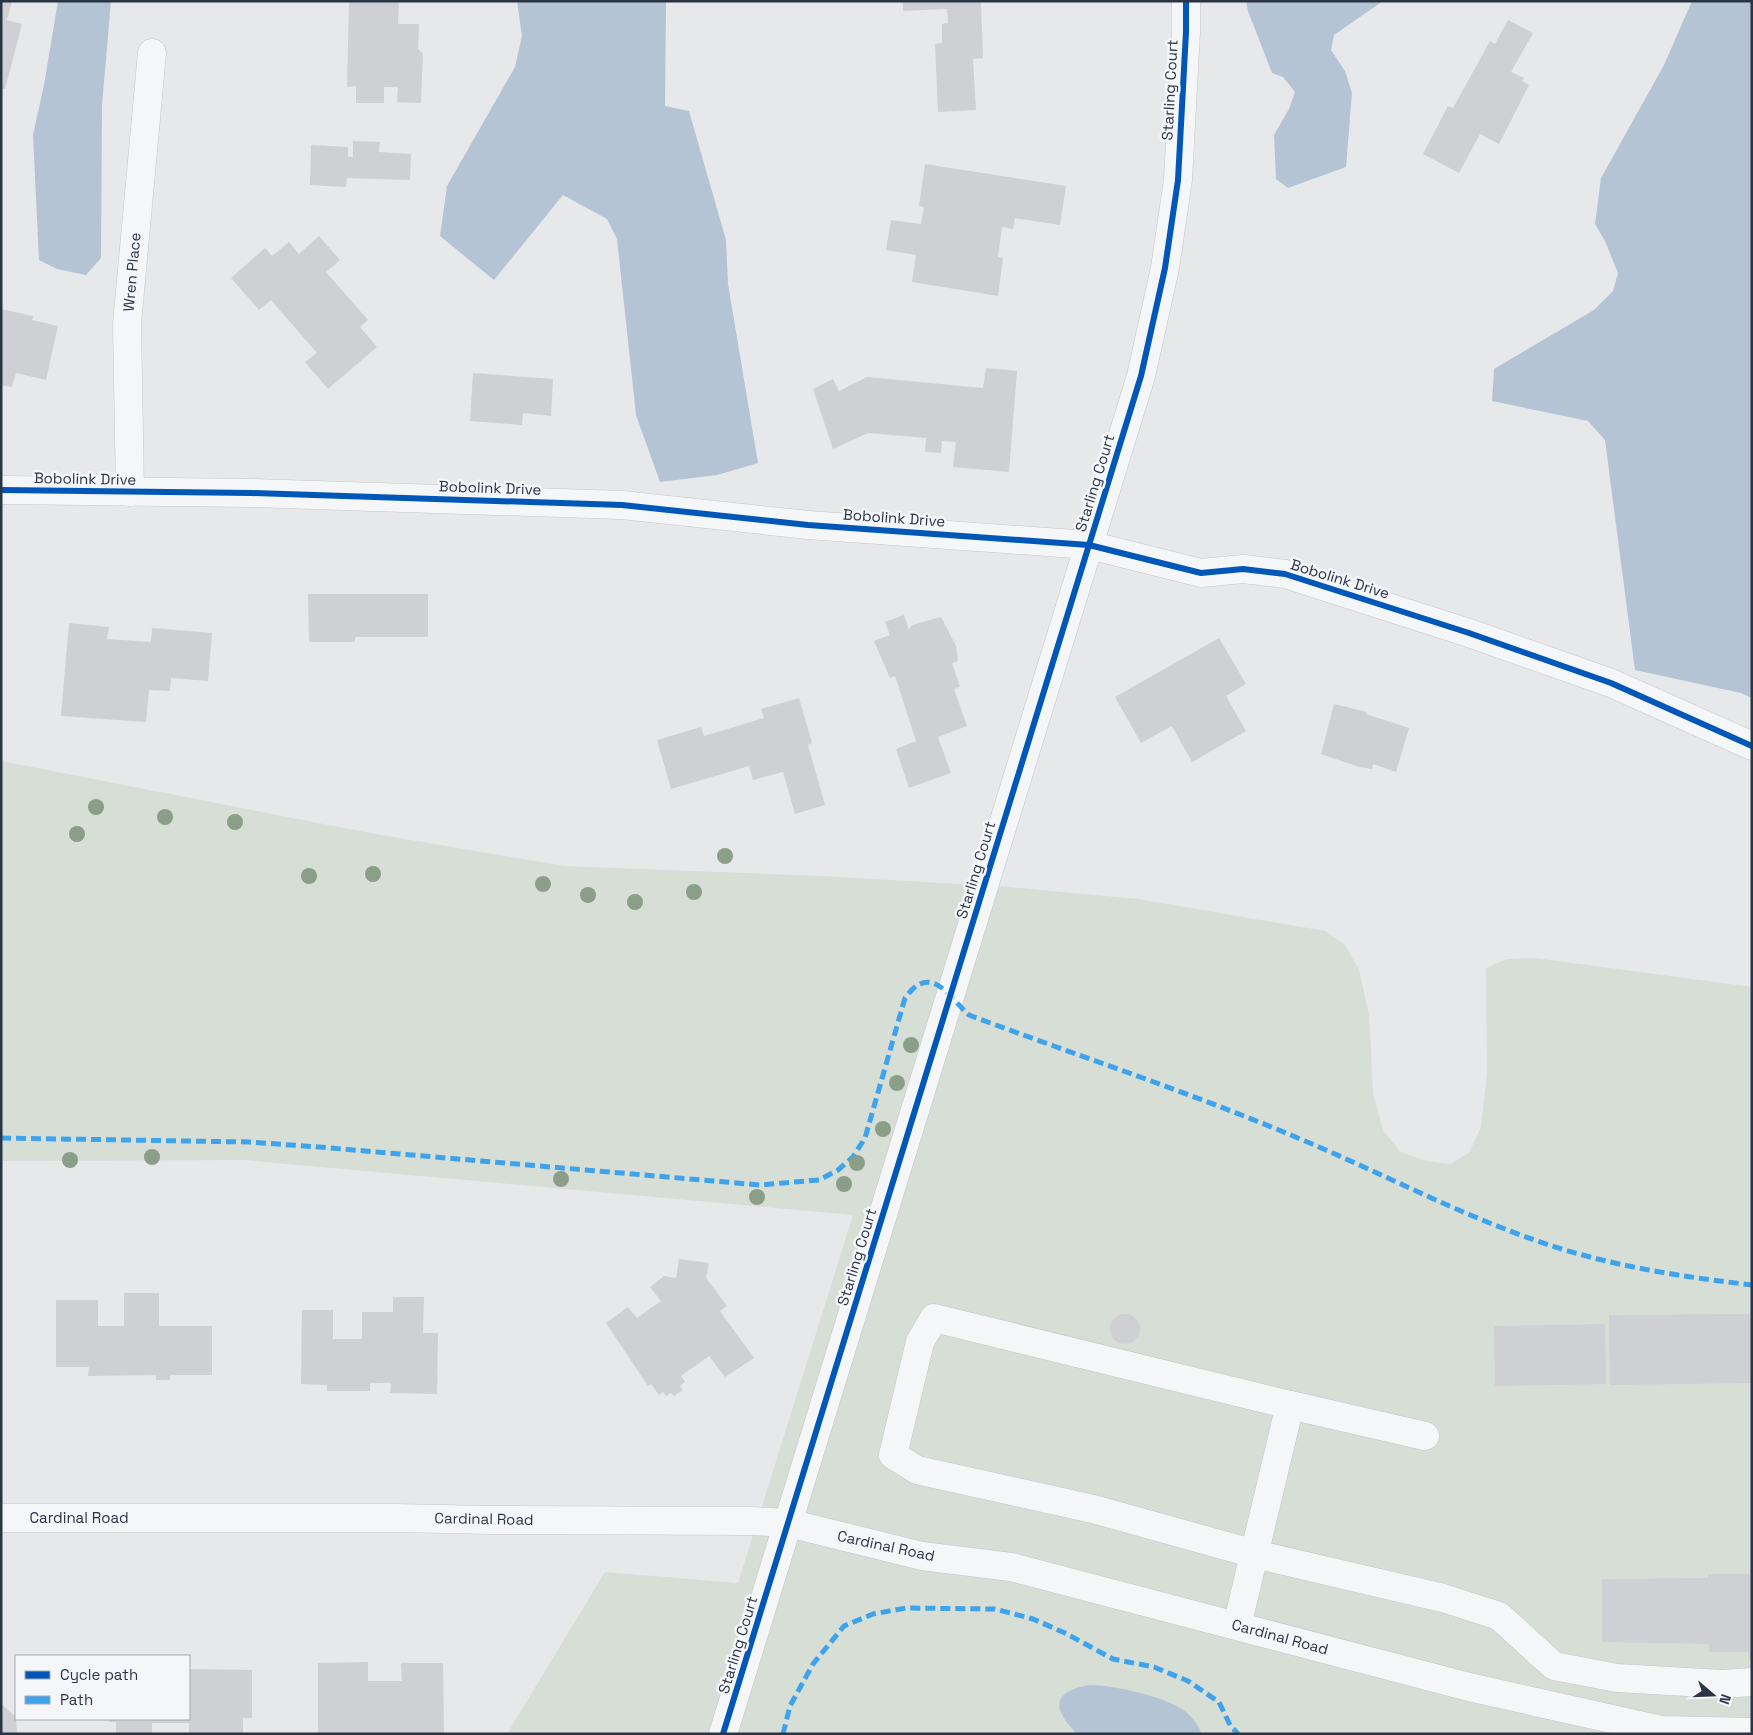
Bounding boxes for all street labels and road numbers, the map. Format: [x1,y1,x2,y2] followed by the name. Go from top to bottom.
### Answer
[1157,39,1182,141] street label: Starling Court
[119,231,144,312] street label: Wren Place
[1071,432,1118,534] street label: Starling Court
[34,468,137,489] street label: Bobolink Drive
[438,476,542,499] street label: Bobolink Drive
[842,504,946,531] street label: Bobolink Drive
[1288,554,1392,603] street label: Bobolink Drive
[952,819,999,921] street label: Starling Court
[833,1206,880,1308] street label: Starling Court
[29,1508,129,1527] street label: Cardinal Road
[434,1508,534,1529] street label: Cardinal Road
[836,1526,937,1565] street label: Cardinal Road
[714,1594,761,1696] street label: Starling Court
[1230,1615,1330,1659] street label: Cardinal Road

